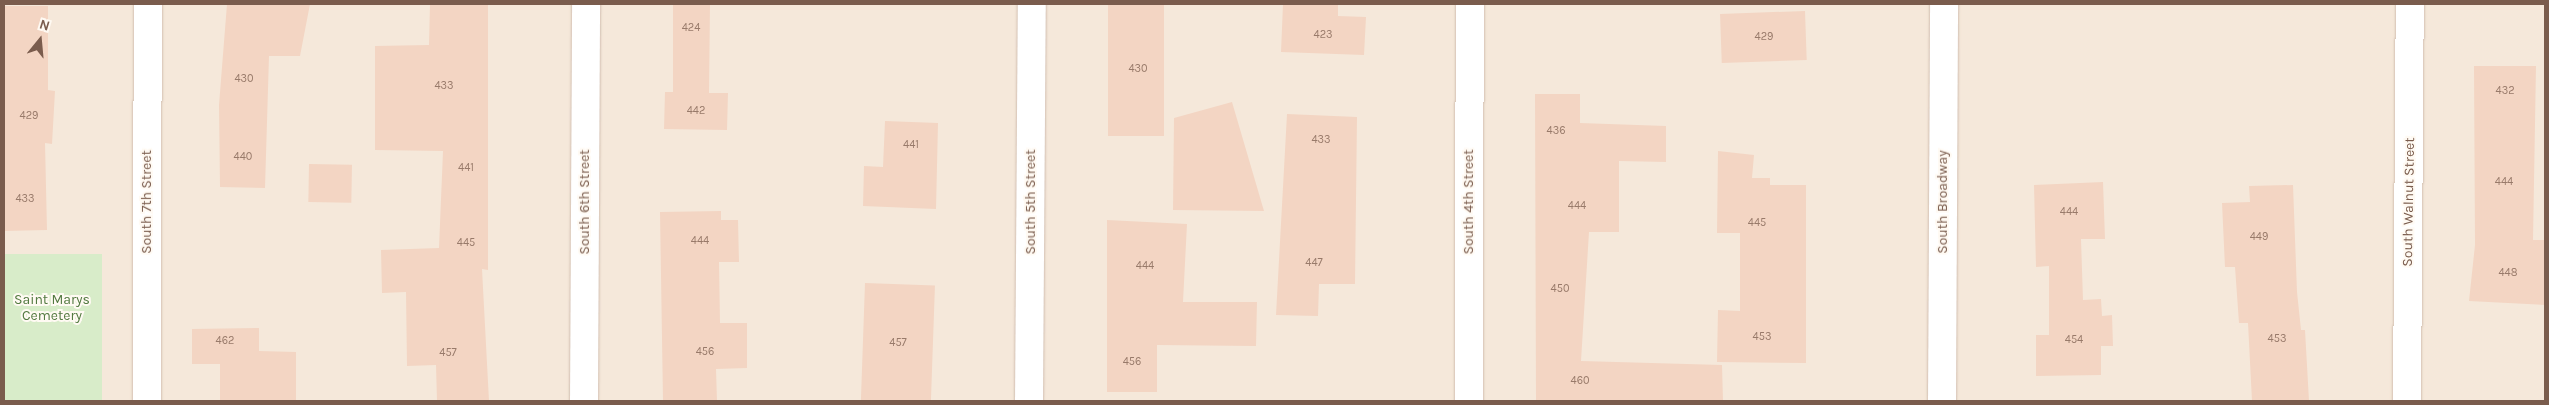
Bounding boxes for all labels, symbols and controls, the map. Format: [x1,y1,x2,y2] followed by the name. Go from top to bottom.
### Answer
[15,15,65,65] north arrow
[37,16,52,35] text: N
[682,21,700,35] house number: 424
[1313,28,1333,42] house number: 423
[1755,30,1773,44] house number: 429
[1128,62,1148,76] house number: 430
[234,72,254,86] house number: 430
[434,79,454,93] house number: 433
[2495,84,2515,98] house number: 432
[687,104,705,118] house number: 442
[20,109,38,123] house number: 429
[1547,124,1565,138] house number: 436
[1311,133,1331,147] house number: 433
[2399,137,2419,267] street label: South Walnut Street
[903,138,919,152] house number: 441
[577,149,593,255] street label: South 6th Street
[139,150,155,254] street label: South 7th Street
[234,150,252,164] house number: 440
[1023,150,1039,254] street label: South 5th Street
[1461,150,1477,254] street label: South 4th Street
[1935,150,1951,254] street label: South Broadway
[458,161,474,175] house number: 441
[2495,175,2513,189] house number: 444
[15,192,35,206] house number: 433
[1568,199,1586,213] house number: 444
[2060,205,2078,219] house number: 444
[1748,216,1766,230] house number: 445
[2250,230,2268,244] house number: 449
[691,234,709,248] house number: 444
[457,236,475,250] house number: 445
[1305,256,1323,270] house number: 447
[1136,259,1154,273] house number: 444
[2498,266,2518,280] house number: 448
[1551,282,1569,296] house number: 450
[14,292,90,324] park label: Saint Marys Cemetery
[1753,330,1771,344] house number: 453
[2268,332,2286,346] house number: 453
[2065,333,2083,347] house number: 454
[216,334,234,348] house number: 462
[889,336,907,350] house number: 457
[696,345,714,359] house number: 456
[439,346,457,360] house number: 457
[1123,355,1141,369] house number: 456
[1571,374,1589,388] house number: 460

